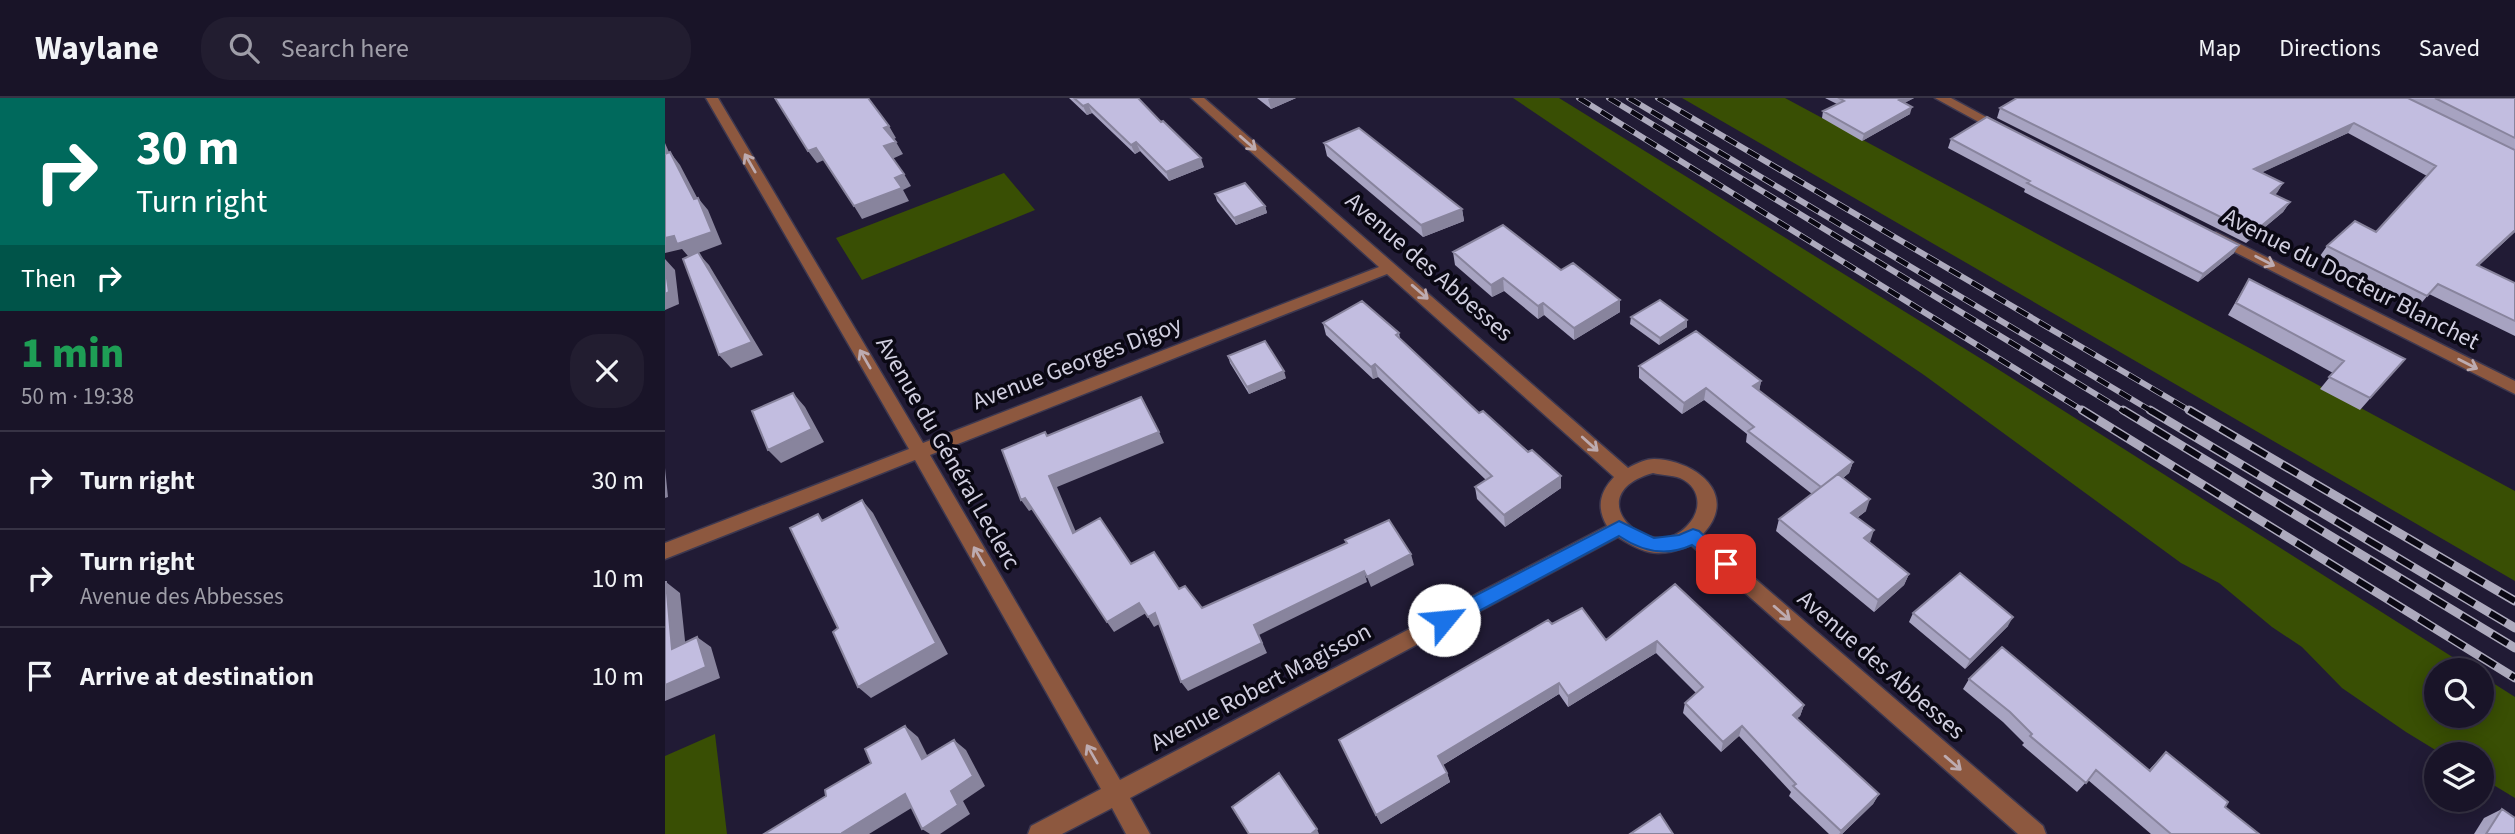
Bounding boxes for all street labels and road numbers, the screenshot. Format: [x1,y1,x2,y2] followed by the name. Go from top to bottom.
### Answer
[1337,184,1521,350] street label: Avenue des Abbesses
[2217,199,2485,359] street label: Avenue du Docteur Blanchet
[967,307,1187,419] street label: Avenue Georges Digoy
[867,330,1029,576] street label: Avenue du Général Leclerc
[1789,582,1973,748] street label: Avenue des Abbesses
[1144,614,1378,760] street label: Avenue Robert Magisson

